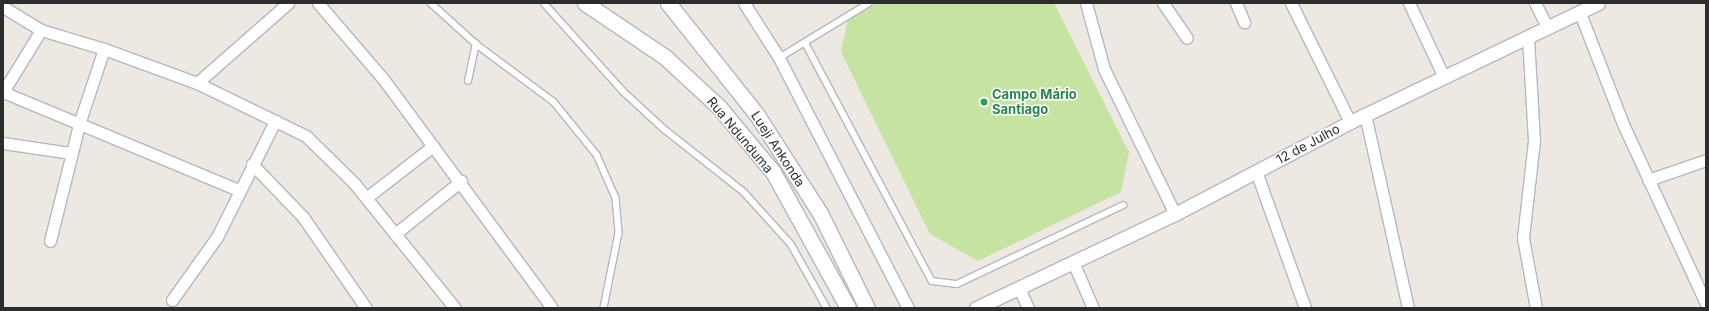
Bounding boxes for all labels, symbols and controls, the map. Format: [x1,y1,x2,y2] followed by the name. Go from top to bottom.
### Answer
[992,87,1077,118] place label: Campo Mário Santiago
[704,94,776,176] street label: Rua Ndunduma
[979,97,989,107] marker: Campo Mário Santiago
[748,108,808,190] street label: Lueji Ankonda
[1274,121,1342,167] street label: 12 de Julho

